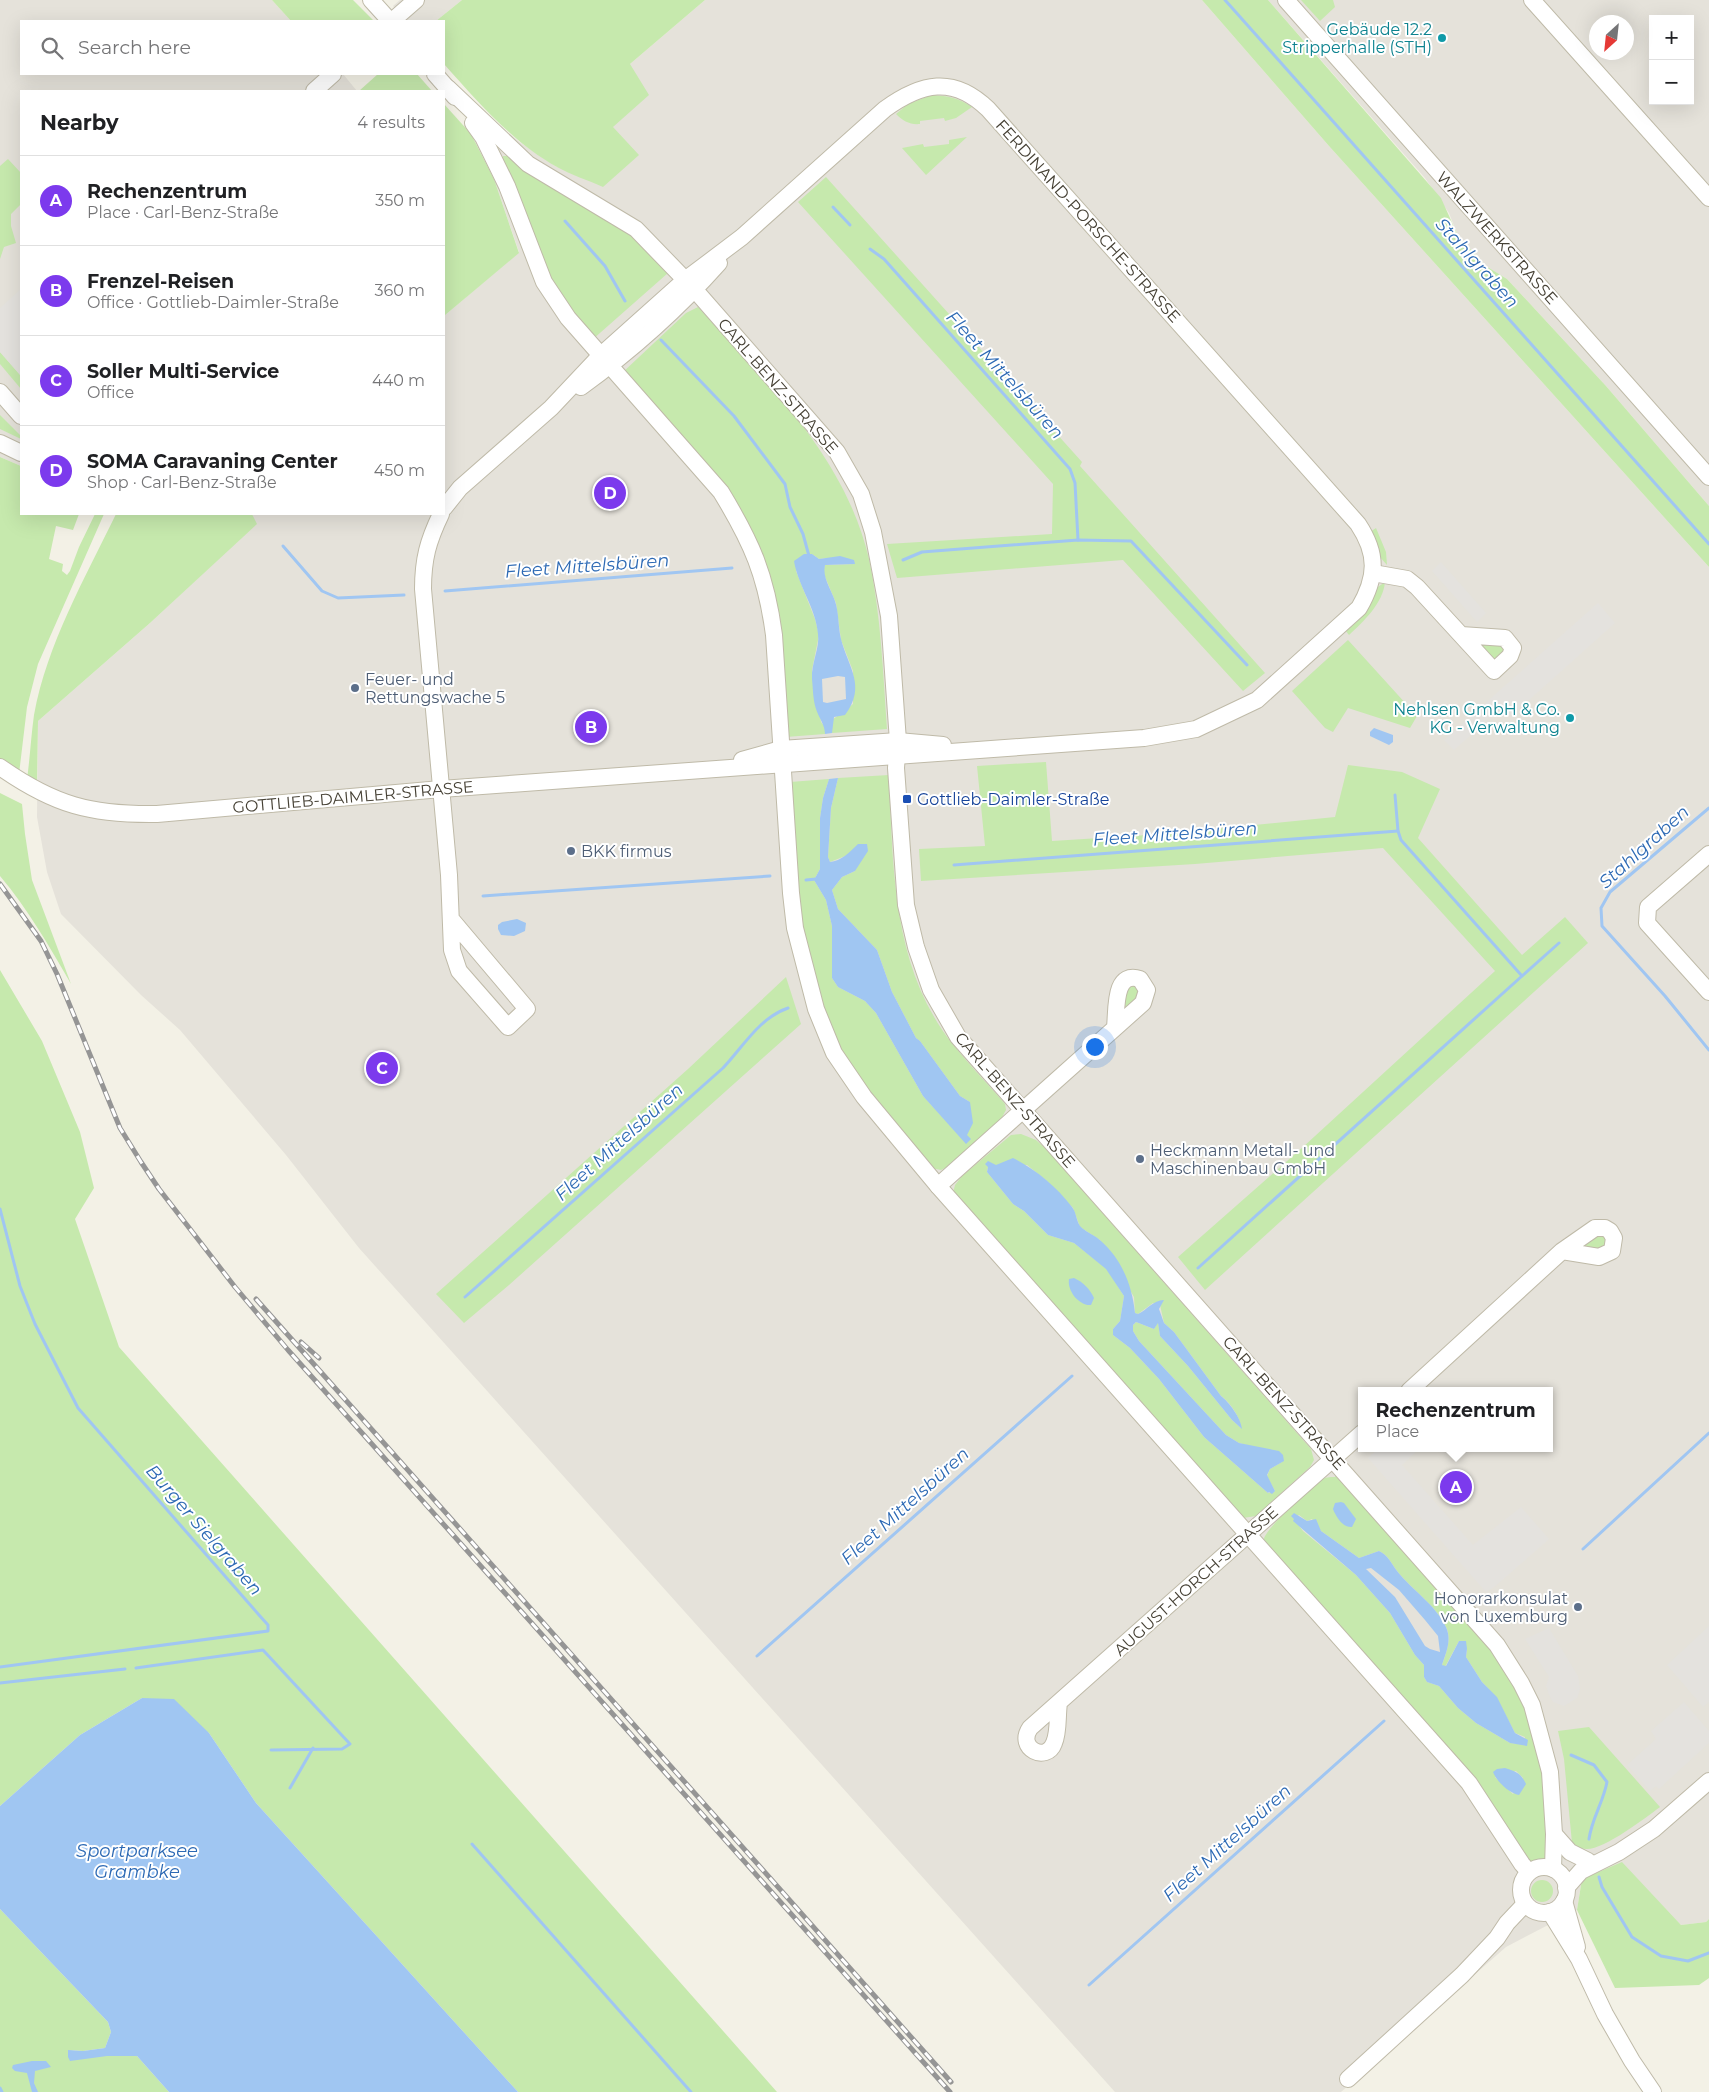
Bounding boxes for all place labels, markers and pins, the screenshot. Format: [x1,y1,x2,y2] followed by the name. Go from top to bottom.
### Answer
[1282,20,1432,57] place label: Gebäude 12.2 Stripperhalle (STH)
[1436,32,1448,44] marker: Gebäude 12.2 Stripperhalle (STH)
[594,474,626,512] pin: D
[365,670,505,707] place label: Feuer- und Rettungswache 5
[349,682,361,694] marker: Feuer- und Rettungswache 5
[1393,700,1560,737] place label: Nehlsen GmbH & Co. KG - Verwaltung
[575,708,607,746] pin: B
[1564,712,1576,724] marker: Nehlsen GmbH & Co. KG - Verwaltung
[917,790,1109,809] place label: Gottlieb-Daimler-Straße
[901,793,913,805] marker: Gottlieb-Daimler-Straße
[581,842,672,861] place label: BKK firmus
[565,845,577,857] marker: BKK firmus
[366,1049,398,1087] pin: C
[1150,1141,1335,1178] place label: Heckmann Metall- und Maschinenbau GmbH
[1134,1153,1146,1165] marker: Heckmann Metall- und Maschinenbau GmbH
[1440,1468,1472,1506] pin: A
[1434,1589,1569,1626] place label: Honorarkonsulat von Luxemburg
[1572,1601,1584,1613] marker: Honorarkonsulat von Luxemburg

